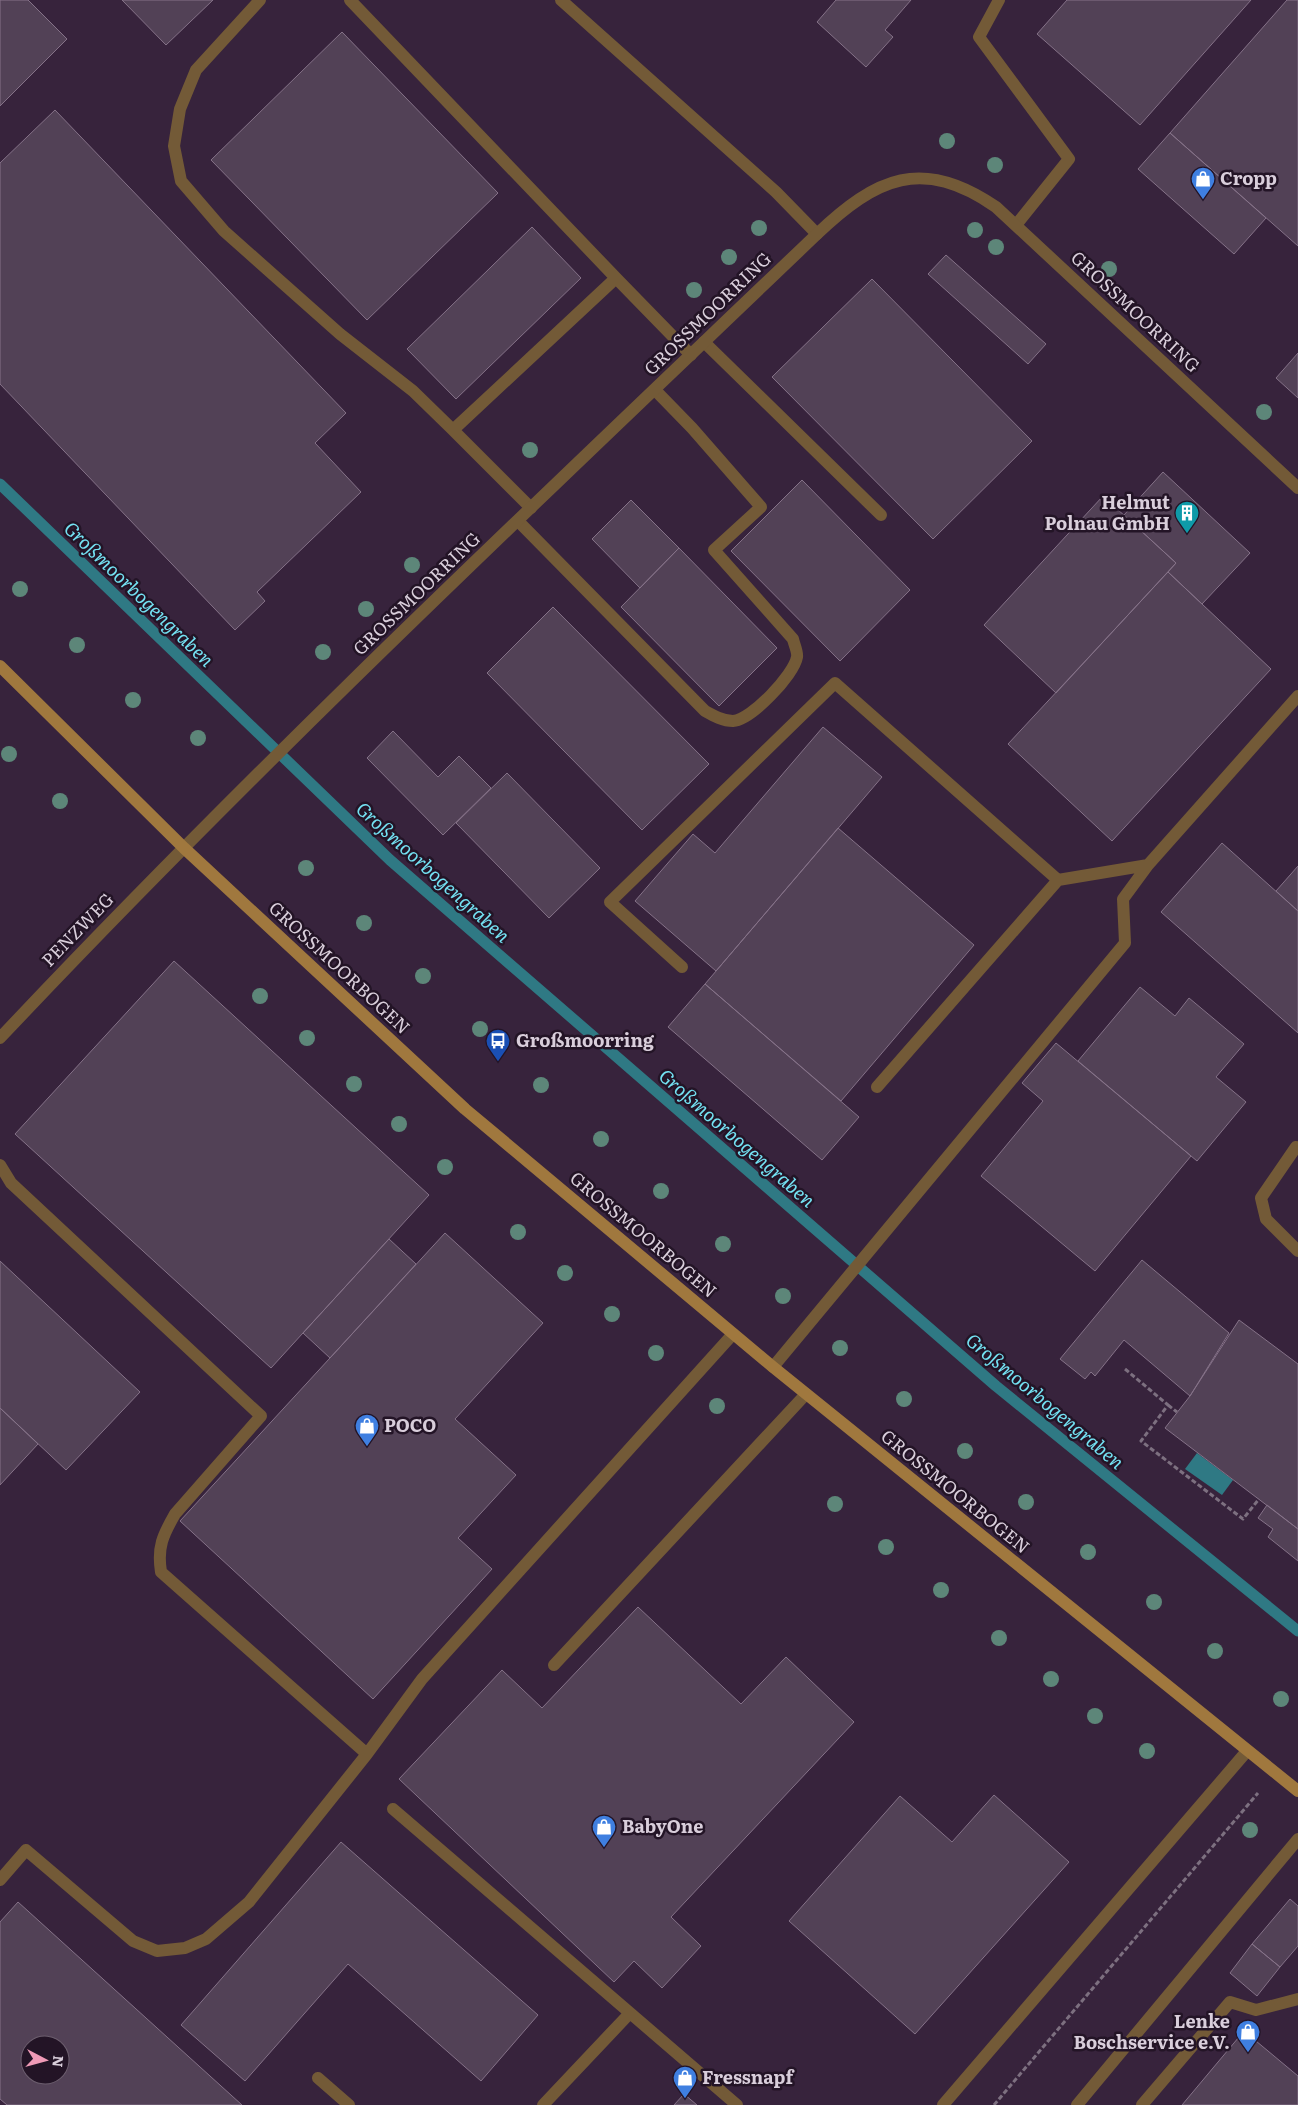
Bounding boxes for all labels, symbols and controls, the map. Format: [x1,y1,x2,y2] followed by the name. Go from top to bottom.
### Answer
[1220,164,1277,191] place label: Cropp
[1190,166,1216,200] shop icon: Cropp
[1065,244,1207,378] street label: GROSSMOORRING
[637,245,777,381] street label: GROSSMOORRING
[1044,488,1170,536] place label: Helmut Polnau GmbH
[1174,500,1200,534] building icon: Helmut Polnau GmbH
[58,514,221,673] water label: Großmoorbogengraben
[346,525,486,661] street label: GROSSMOORRING
[350,794,517,949] water label: Großmoorbogengraben
[35,886,119,972] street label: PENZWEG
[263,894,417,1040] street label: GROSSMOORBOGEN
[516,1026,655,1053] place label: Großmoorring
[485,1028,511,1062] bus stop icon: Großmoorring
[653,1061,822,1213] water label: Großmoorbogengraben
[565,1164,723,1304] street label: GROSSMOORBOGEN
[960,1326,1131,1475] water label: Großmoorbogengraben
[384,1411,436,1438] place label: POCO
[354,1413,380,1447] shop icon: POCO
[876,1422,1036,1559] street label: GROSSMOORBOGEN
[622,1812,703,1839] place label: BabyOne
[591,1814,617,1848] shop icon: BabyOne
[1073,2007,1230,2055] place label: Lenke Boschservice e.V.
[1235,2019,1261,2053] shop icon: Lenke Boschservice e.V.
[20,2035,70,2085] north arrow
[48,2055,69,2069] text: N
[702,2063,795,2090] place label: Fressnapf
[672,2065,698,2099] shop icon: Fressnapf

